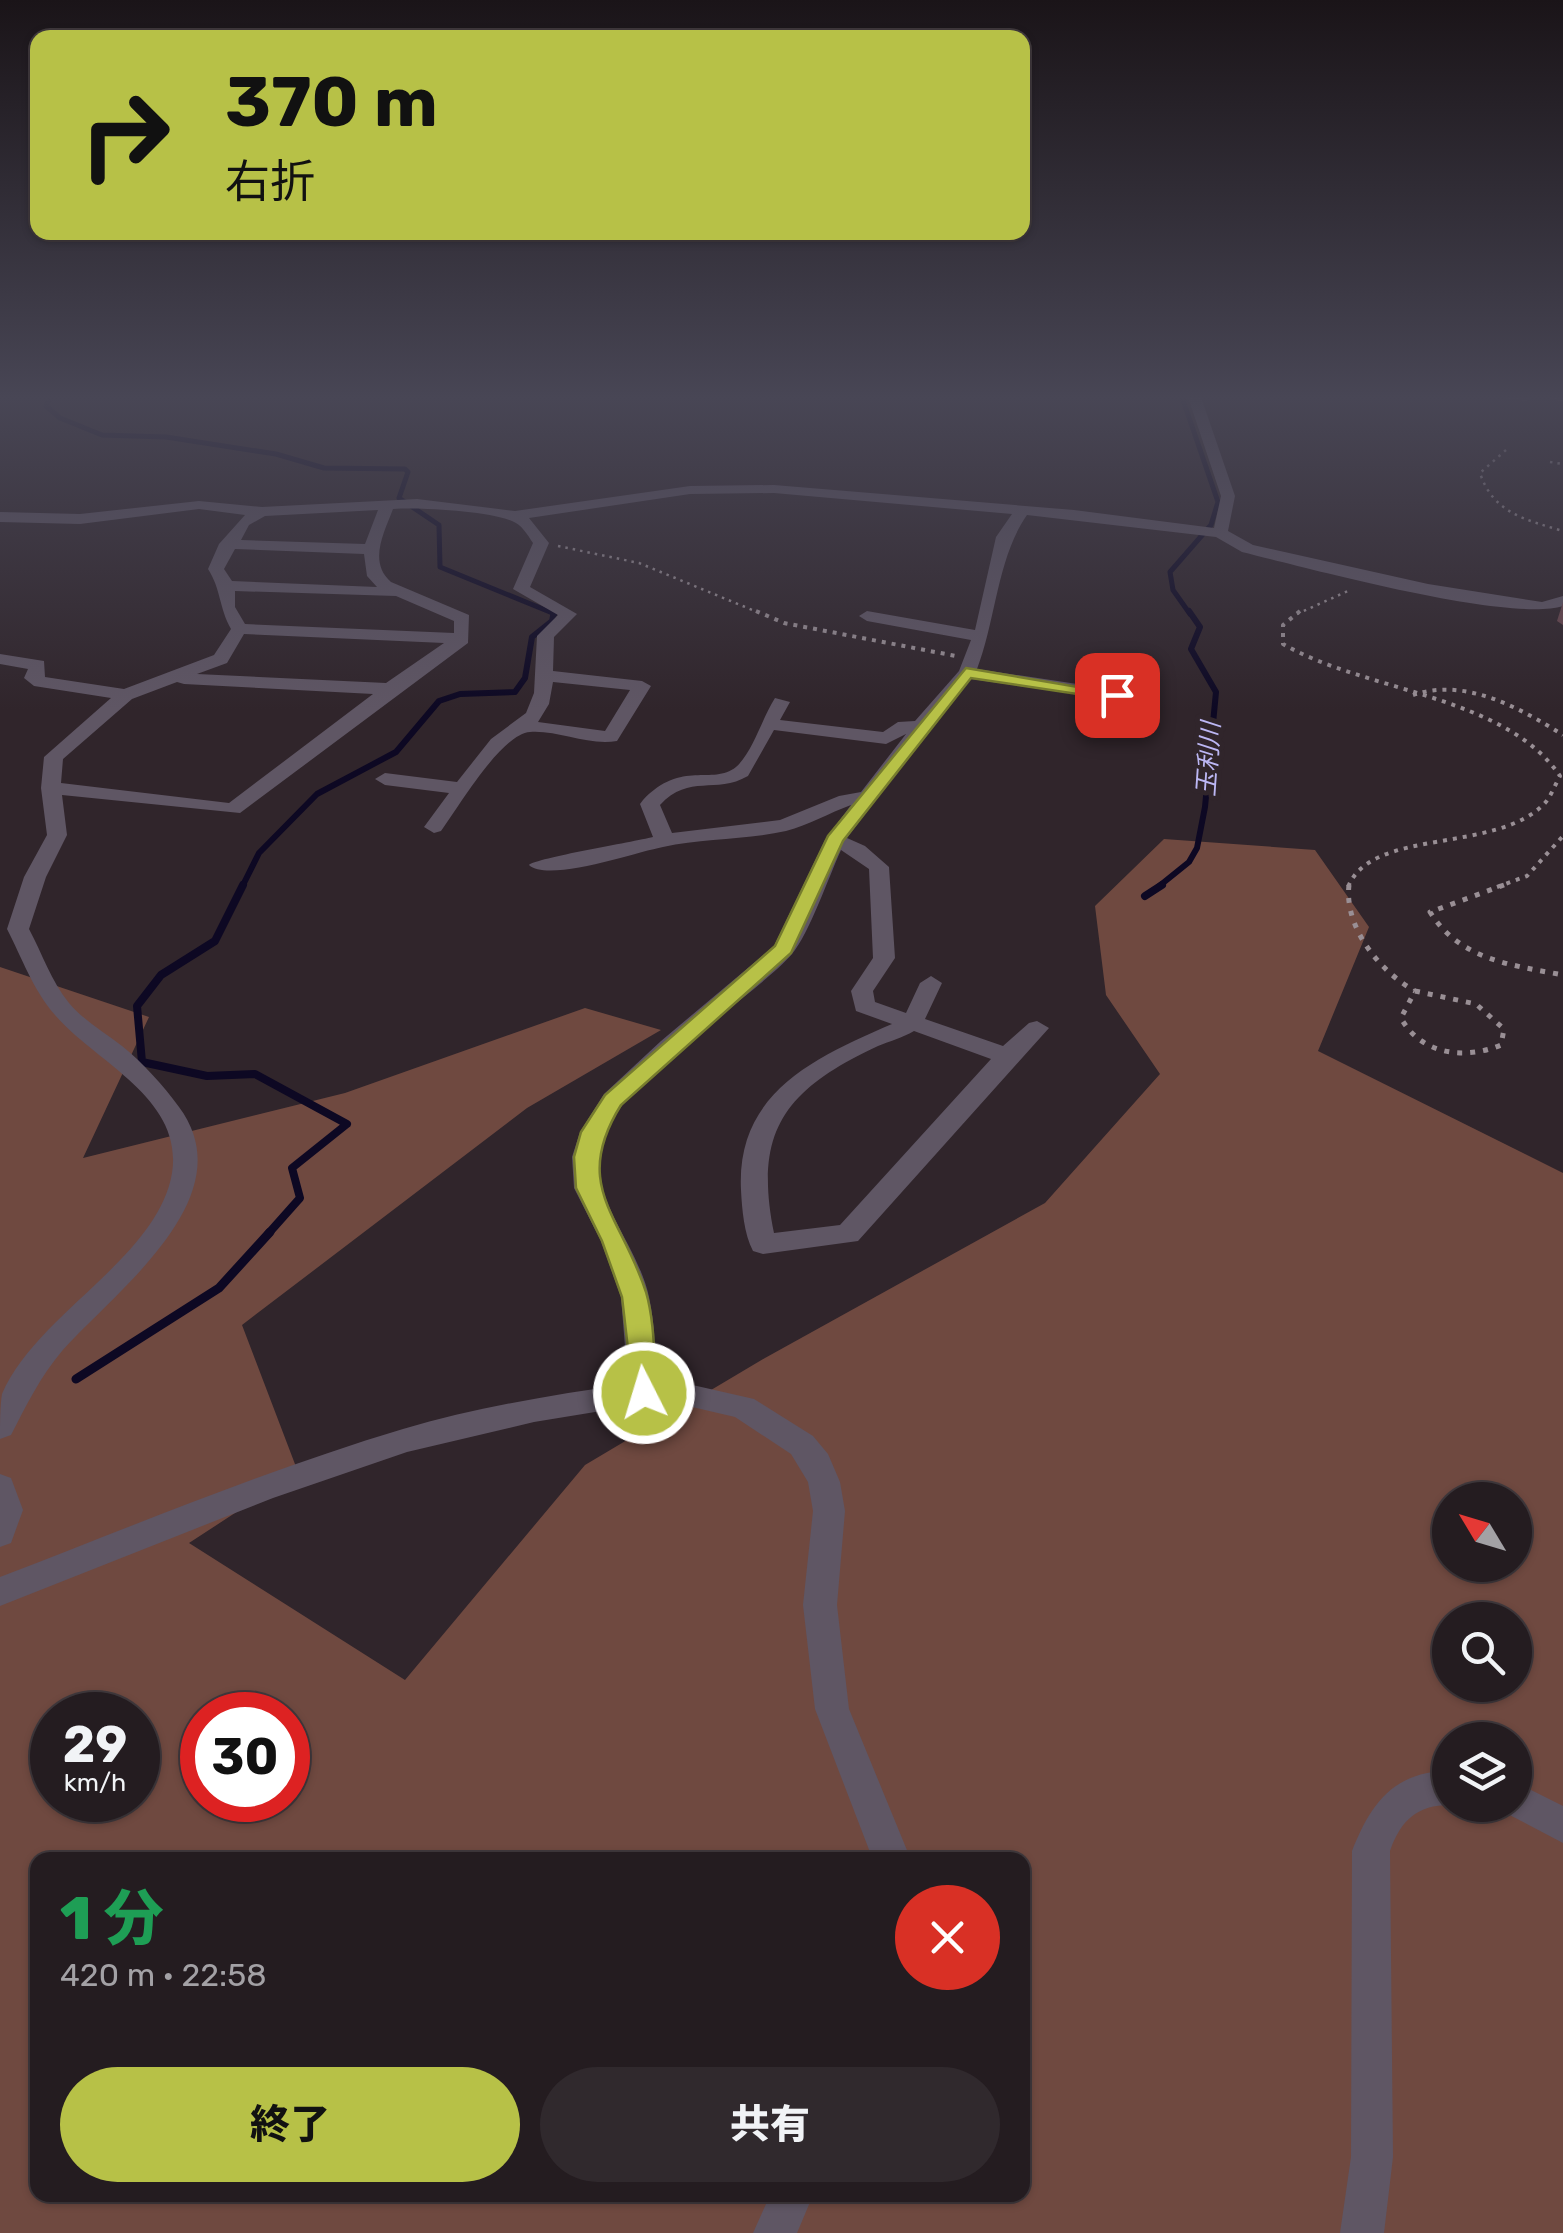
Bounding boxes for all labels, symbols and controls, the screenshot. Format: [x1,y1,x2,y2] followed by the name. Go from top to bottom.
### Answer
[225,61,438,144] text: 370 m
[60,70,190,200] icon: right
[225,155,315,208] text: 右折
[1075,653,1160,738] pin
[1090,668,1145,723] icon: arrive
[1191,718,1226,797] water label: 玉利川
[592,1341,696,1445] position arrow
[1432,1482,1532,1582] north arrow
[1432,1482,1532,1822] map controls
[1432,1602,1532,1702] button: search
[180,1692,310,1822] speed limit sign: 30
[63,1715,127,1775] text: 29
[1432,1722,1532,1822] button: layers
[64,1768,126,1797] text: km/h
[60,1883,164,1954] text: 1 分
[895,1885,1000,1990] button: close
[60,1956,267,1994] text: 420 m · 22:58
[60,2067,520,2182] button: 終了
[540,2067,1000,2182] button: 共有

